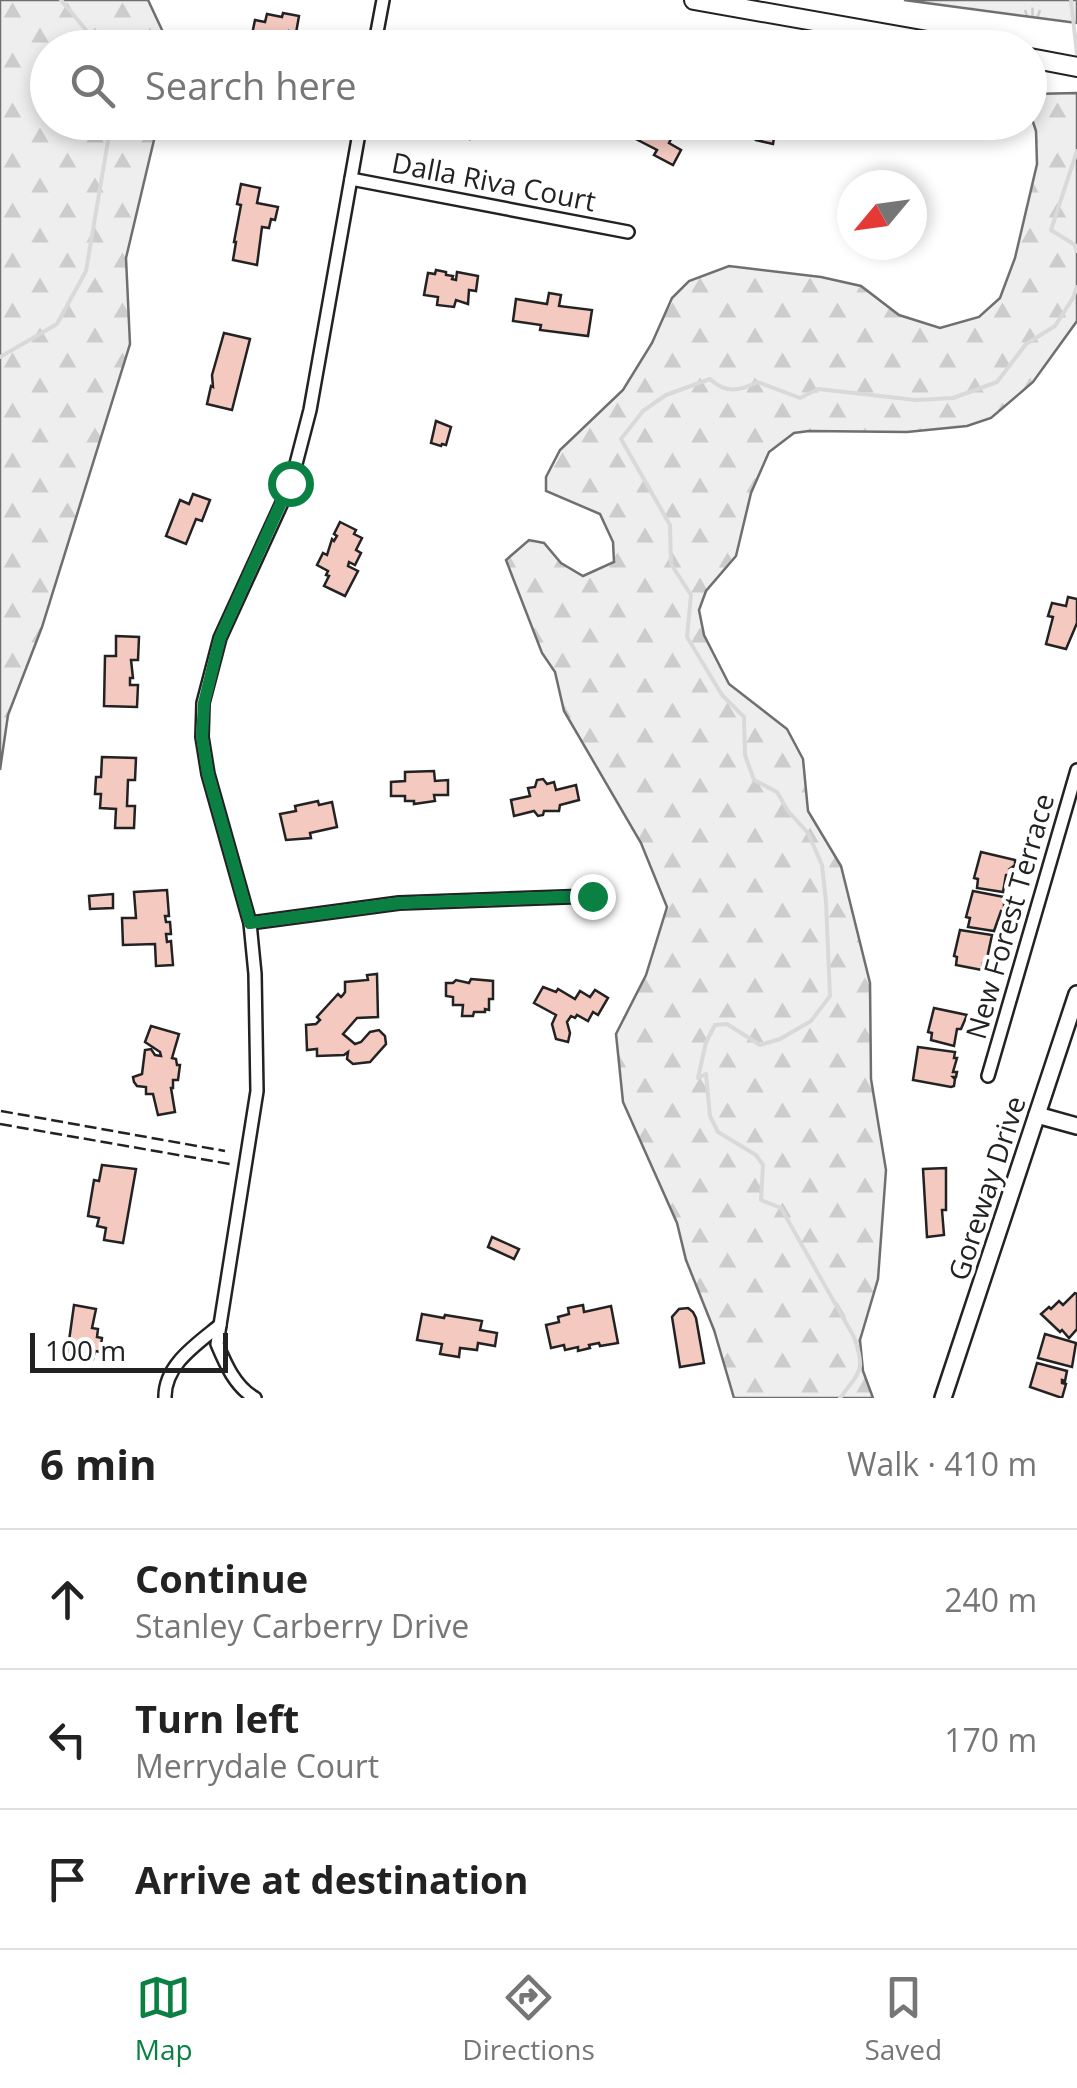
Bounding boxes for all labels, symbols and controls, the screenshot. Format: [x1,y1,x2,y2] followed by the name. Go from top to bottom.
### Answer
[30,30,1047,140] search box
[65,58,120,113] icon: search
[145,59,357,111] text: Search here
[389,143,599,219] street label: Dalla Riva Court
[837,170,927,260] north arrow
[268,461,314,507] route start
[956,789,1062,1043] street label: New Forest Terrace
[570,874,616,920] route end
[938,1091,1034,1285] street label: Goreway Drive
[30,1328,228,1372] scale bar
[45,1331,126,1369] text: 100 m
[40,1435,157,1492] text: 6 min
[847,1442,1037,1485] text: Walk · 410 m
[135,1552,308,1604] text: Continue
[40,1572,95,1627] icon: ahead
[944,1578,1037,1621] text: 240 m
[135,1604,469,1647] text: Stanley Carberry Drive
[135,1692,299,1744] text: Turn left
[40,1712,95,1767] icon: left
[944,1718,1037,1761] text: 170 m
[135,1744,379,1787] text: Merrydale Court
[40,1852,95,1907] icon: arrive
[135,1853,529,1905] text: Arrive at destination
[135,1970,193,2068] tab: Map
[462,1970,595,2068] tab: Directions
[864,1970,942,2068] tab: Saved

